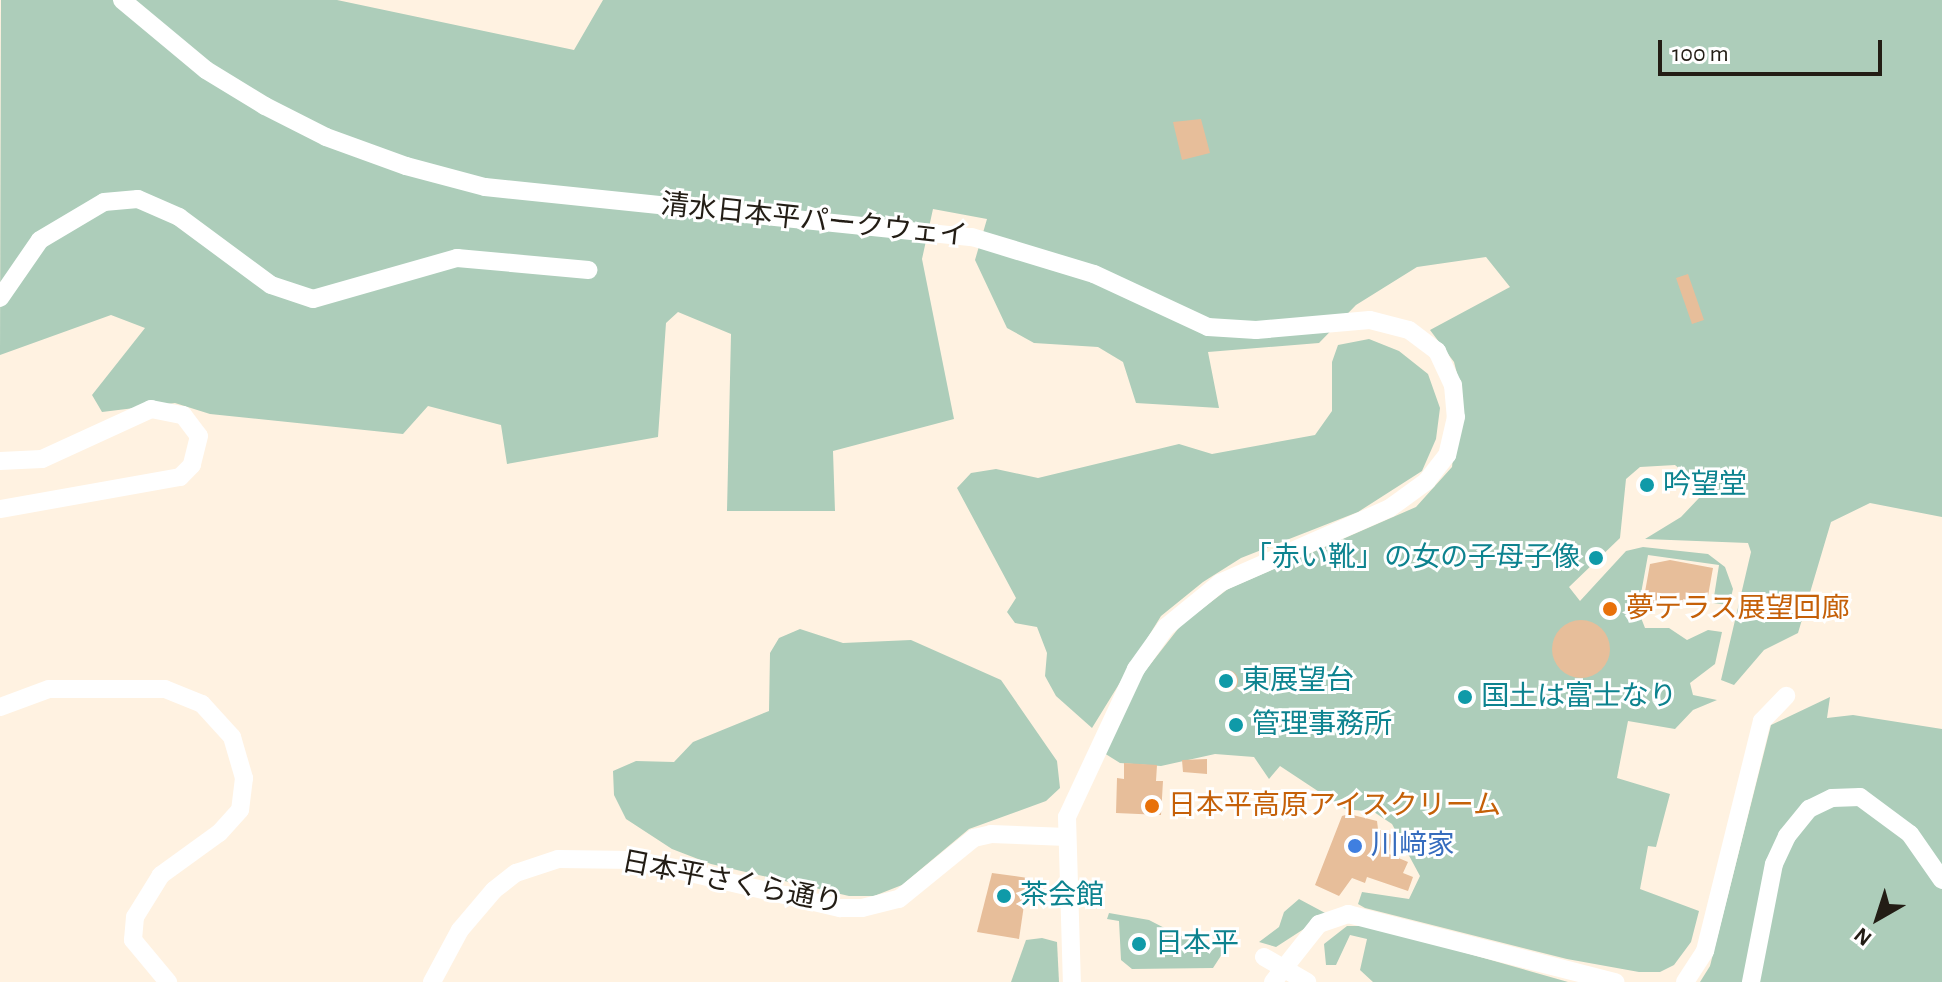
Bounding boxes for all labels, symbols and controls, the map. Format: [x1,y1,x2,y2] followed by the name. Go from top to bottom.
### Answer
[1662,24,1886,74] scale bar
[1672,42,1729,66] text: 100 m
[659,188,969,254] street label: 清水日本平パークウェイ
[1663,468,1747,502] place label: 吟望堂
[1638,476,1656,494] marker: 吟望堂
[1244,541,1580,575] place label: 「赤い靴」の女の子母子像
[1587,549,1605,567] marker: 「赤い靴」の女の子母子像
[1626,592,1850,626] place label: 夢テラス展望回廊
[1601,600,1619,618] marker: 夢テラス展望回廊
[1242,664,1354,698] place label: 東展望台
[1217,672,1235,690] marker: 東展望台
[1481,680,1677,714] place label: 国土は富士なり
[1456,688,1474,706] marker: 国土は富士なり
[1252,708,1392,742] place label: 管理事務所
[1227,716,1245,734] marker: 管理事務所
[1168,789,1504,823] place label: 日本平高原アイスクリーム
[1143,797,1161,815] marker: 日本平高原アイスクリーム
[1371,829,1455,863] place label: 川﨑家
[1346,837,1364,855] marker: 川﨑家
[619,845,845,921] street label: 日本平さくら通り
[1838,878,1918,958] north arrow
[1020,879,1104,913] place label: 茶会館
[995,887,1013,905] marker: 茶会館
[1850,923,1876,950] text: N
[1155,927,1239,961] place label: 日本平
[1130,935,1148,953] marker: 日本平

